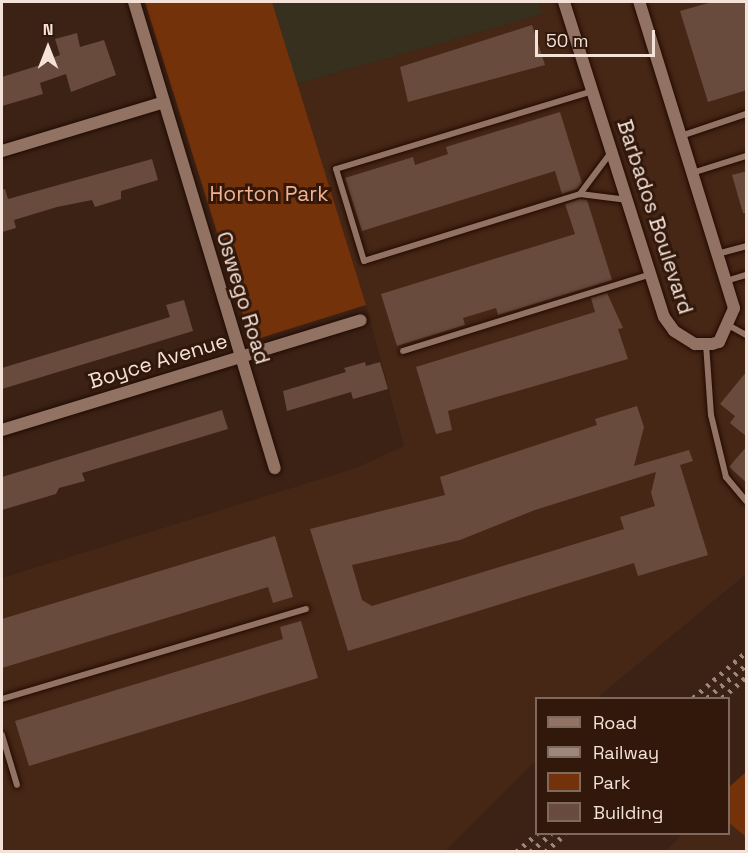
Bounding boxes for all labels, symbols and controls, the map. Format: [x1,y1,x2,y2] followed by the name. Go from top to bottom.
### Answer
[18,18,78,78] north arrow
[538,18,658,56] scale bar
[43,19,53,40] text: N
[546,29,588,52] text: 50 m
[612,117,698,317] street label: Barbados Boulevard
[210,181,328,207] park label: Horton Park
[211,229,275,367] street label: Oswego Road
[85,328,231,394] street label: Boyce Avenue
[535,697,730,835] legend
[593,711,637,734] text: Road
[593,741,659,764] text: Railway
[593,771,630,794] text: Park
[593,801,663,824] text: Building

